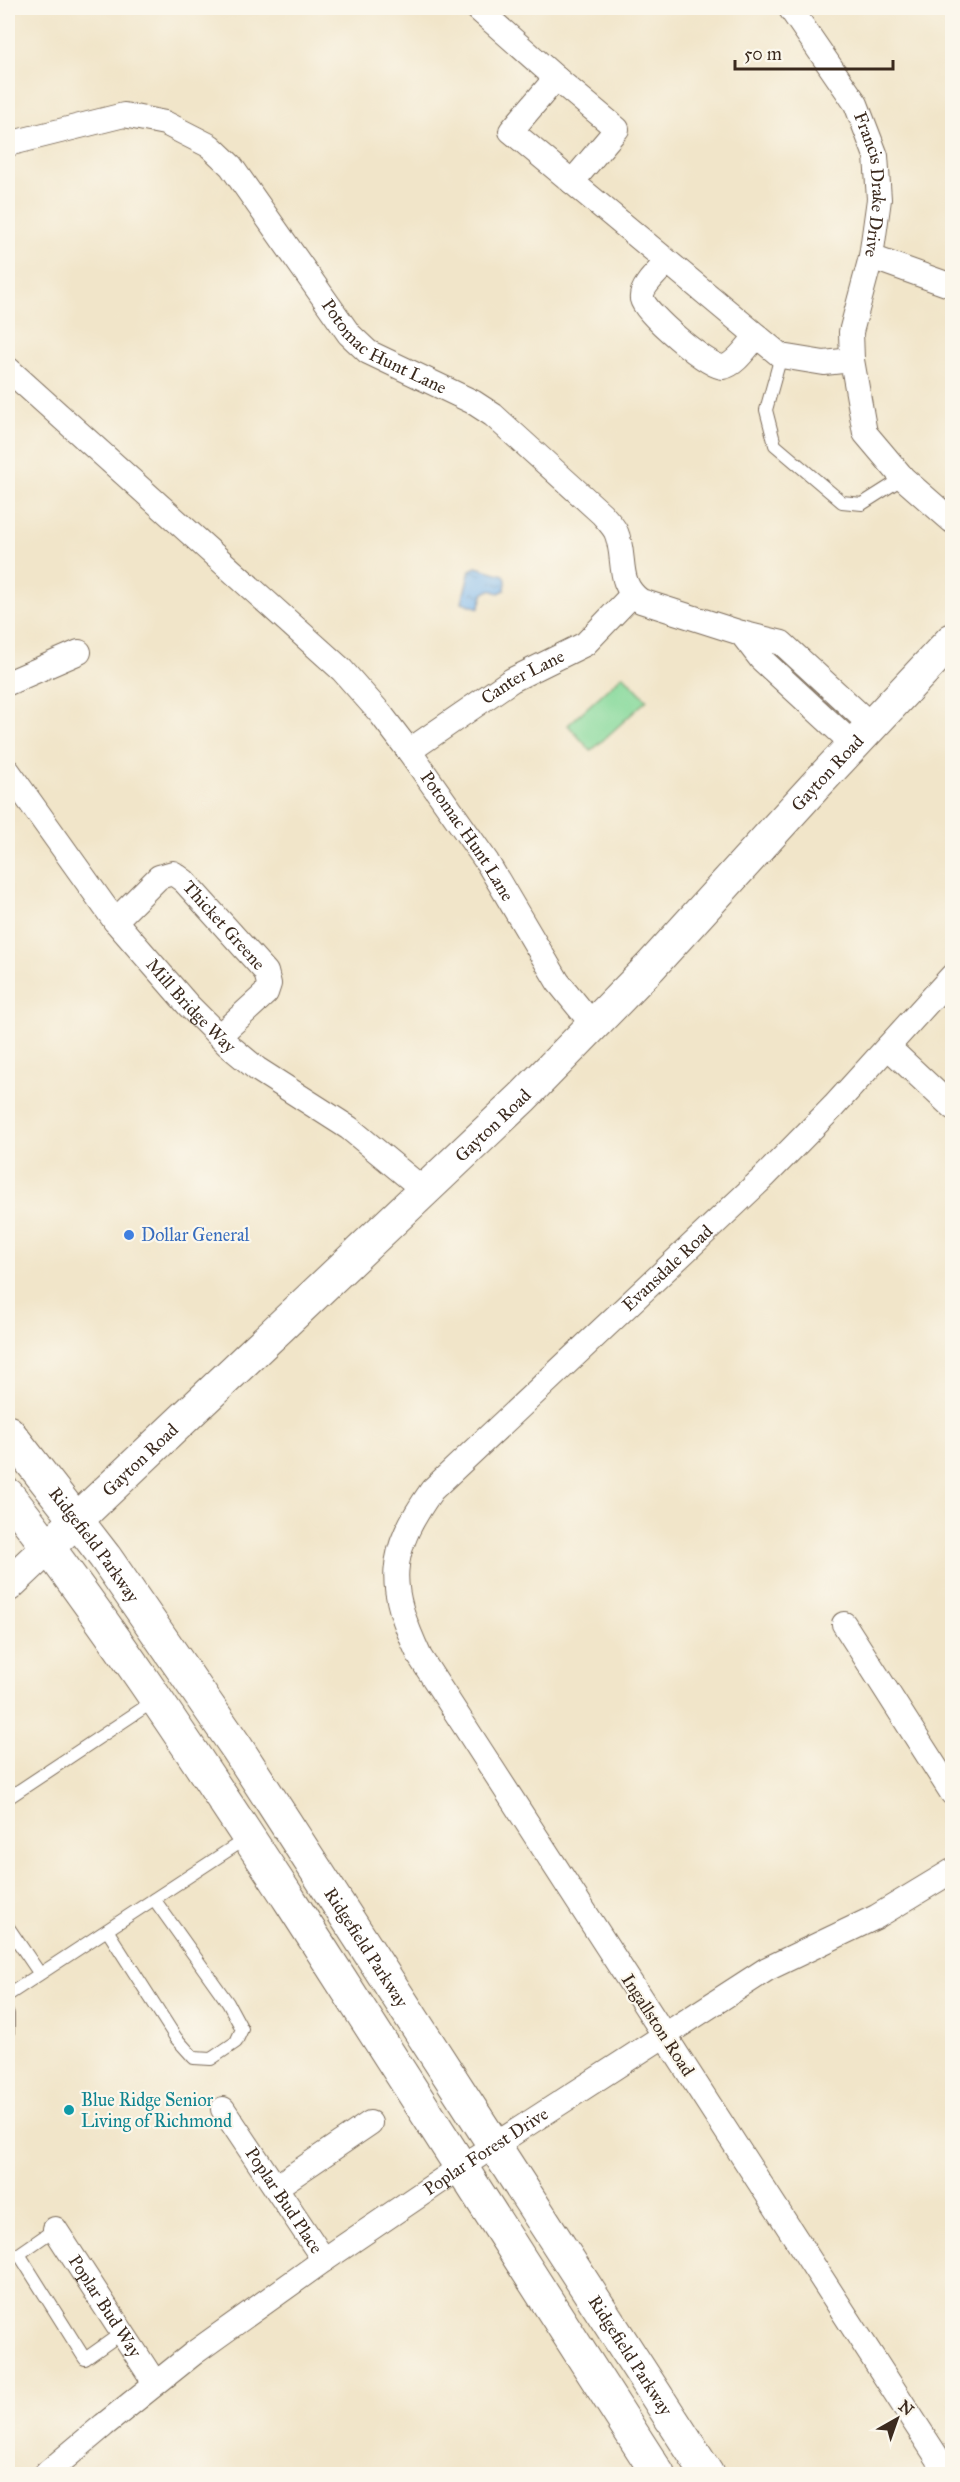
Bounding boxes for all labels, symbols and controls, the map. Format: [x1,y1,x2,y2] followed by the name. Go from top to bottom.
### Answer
[735,33,892,71] scale bar
[744,43,782,65] text: 50 m
[849,109,890,259] street label: Francis Drake Drive
[317,295,450,399] street label: Potomac Hunt Lane
[477,645,568,709] street label: Canter Lane
[786,730,868,816] street label: Gayton Road
[416,767,519,905] street label: Potomac Hunt Lane
[178,876,270,975] street label: Thicket Greene
[141,954,241,1058] street label: Mill Bridge Way
[450,1084,536,1167] street label: Gayton Road
[618,1220,717,1316] street label: Evansdale Road
[141,1224,250,1246] place label: Dollar General
[122,1228,136,1242] marker: Dollar General
[97,1419,183,1501] street label: Gayton Road
[44,1483,144,1607] street label: Ridgefield Parkway
[319,1883,413,2012] street label: Ridgefield Parkway
[616,1970,699,2081] street label: Ingallston Road
[81,2089,232,2133] place label: Blue Ridge Senior Living of Richmond
[62,2103,76,2117] marker: Blue Ridge Senior Living of Richmond
[419,2103,552,2200] street label: Poplar Forest Drive
[241,2143,328,2258] street label: Poplar Bud Place
[64,2251,147,2362] street label: Poplar Bud Way
[583,2291,677,2420] street label: Ridgefield Parkway
[867,2389,927,2449] north arrow
[895,2396,918,2420] text: N

